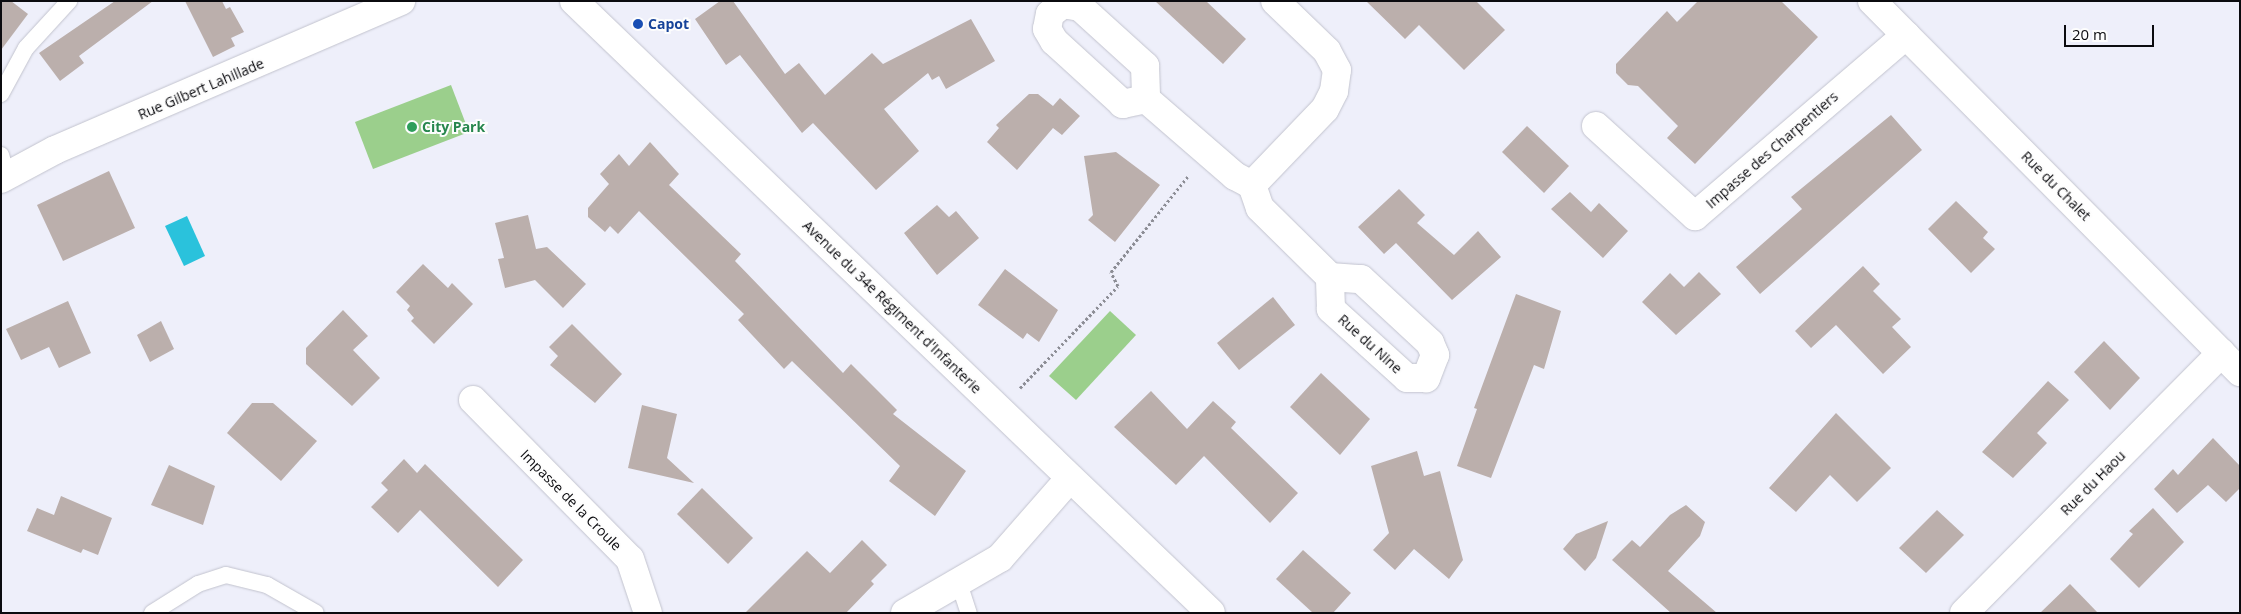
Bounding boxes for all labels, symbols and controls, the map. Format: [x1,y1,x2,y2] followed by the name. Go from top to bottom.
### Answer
[2066,15,2156,47] scale bar
[648,16,689,32] place label: Capot
[632,18,644,30] marker: Capot
[2072,24,2107,44] text: 20 m
[135,55,267,123] street label: Rue Gilbert Lahillade
[1703,88,1841,212] street label: Impasse des Charpentiers
[422,119,485,135] place label: City Park
[406,121,418,133] marker: City Park
[2018,148,2094,224] street label: Rue du Chalet
[799,217,985,397] street label: Avenue du 34e Régiment d'Infanterie
[1335,311,1405,377] street label: Rue du Nine
[517,446,625,554] street label: Impasse de la Croule
[2057,447,2129,519] street label: Rue du Haou

